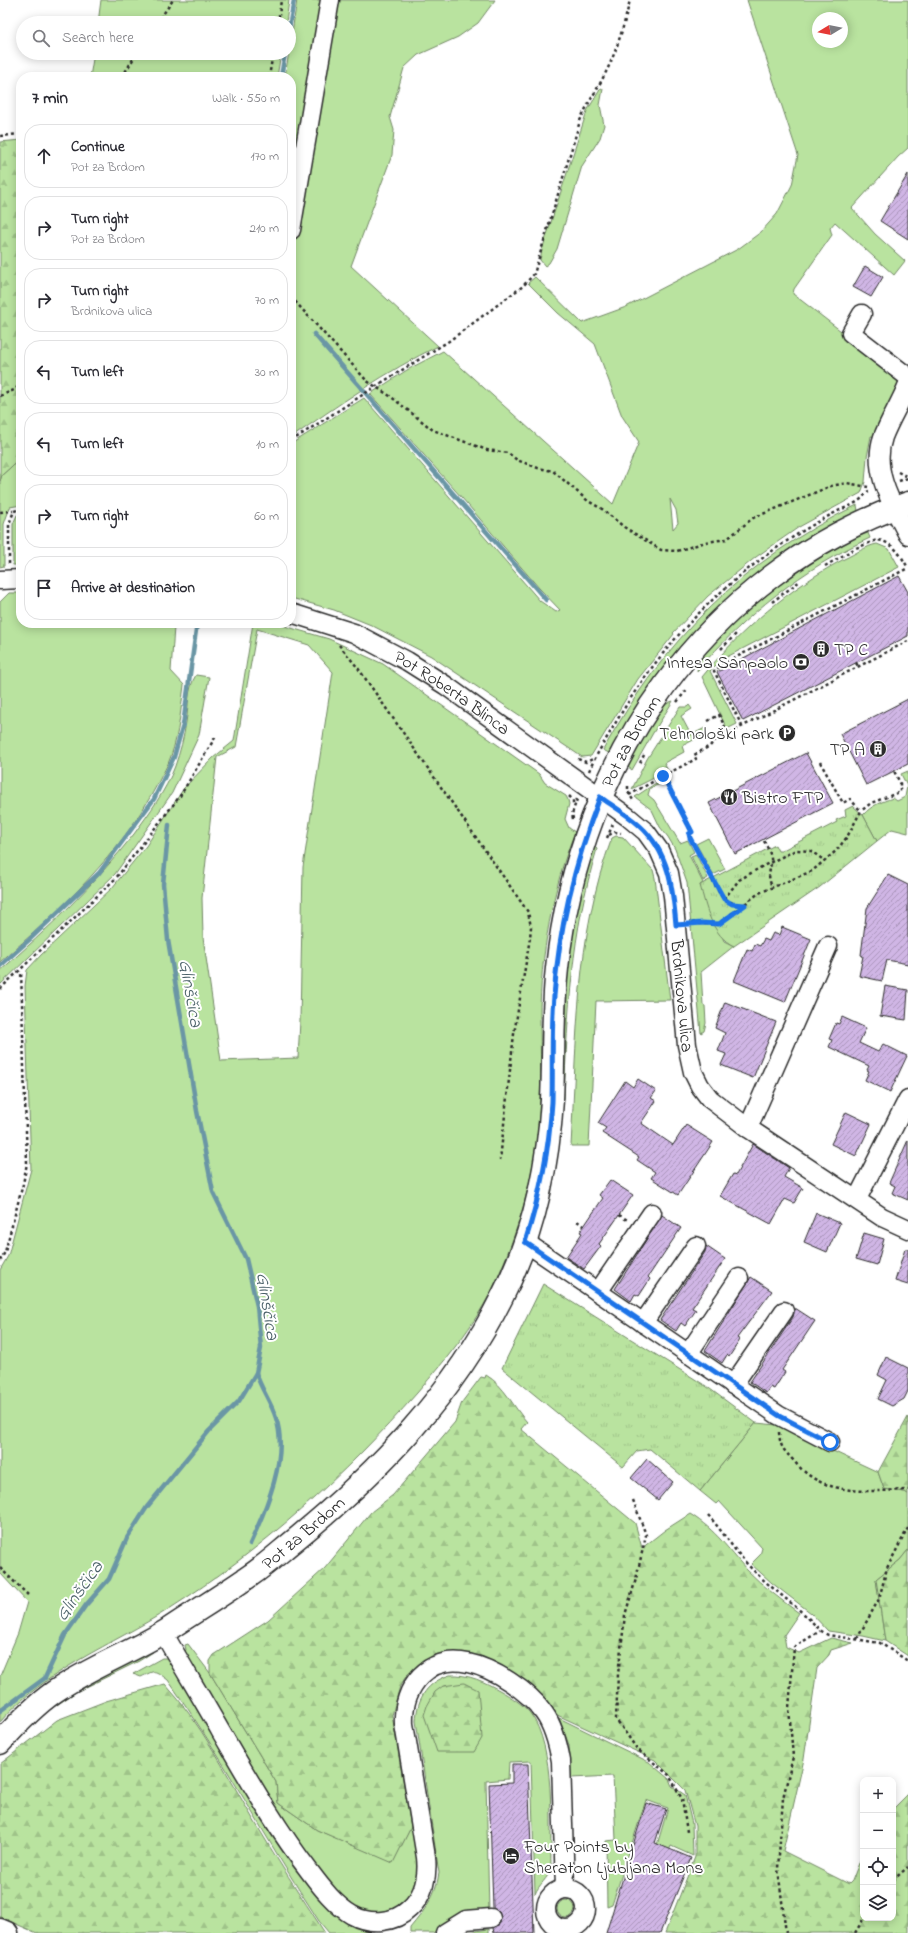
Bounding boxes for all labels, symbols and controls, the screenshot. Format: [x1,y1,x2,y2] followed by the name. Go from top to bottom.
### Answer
[812,12,848,48] north arrow
[16,16,296,60] search box
[30,27,52,49] icon: search
[62,27,134,49] text: Search here
[32,86,68,111] text: 7 min
[212,89,280,108] text: Walk · 550 m
[71,136,125,158] text: Continue
[33,145,55,167] icon: ahead
[251,147,279,166] text: 170 m
[71,158,145,177] text: Pot za Brdom
[71,208,129,230] text: Turn right
[33,217,55,239] icon: right
[249,219,279,238] text: 210 m
[71,230,145,249] text: Pot za Brdom
[71,280,129,302] text: Turn right
[33,289,55,311] icon: right
[255,291,279,310] text: 70 m
[71,302,152,321] text: Brdnikova ulica
[33,361,55,383] icon: left
[71,361,124,383] text: Turn left
[255,363,279,382] text: 30 m
[33,433,55,455] icon: left
[71,433,124,455] text: Turn left
[256,435,279,454] text: 10 m
[33,505,55,527] icon: right
[71,505,129,527] text: Turn right
[254,507,279,526] text: 60 m
[33,577,55,599] icon: arrive
[71,577,195,599] text: Arrive at destination
[834,638,868,664] place label: TP C
[811,639,831,659] building icon: TP C
[389,645,515,743] street label: Pot Roberta Blinca
[667,651,788,677] place label: Intesa Sanpaolo
[791,652,811,672] bank icon: Intesa Sanpaolo
[596,691,669,792] street label: Pot za Brdom
[659,722,774,748] place label: Tehnološki park
[777,723,797,743] parking icon: Tehnološki park
[830,738,865,764] place label: TP A
[868,739,888,759] building icon: TP A
[654,767,672,785] route end
[741,786,824,812] place label: Bistro FTP
[719,787,739,807] restaurant icon: Bistro FTP
[662,938,699,1055] street label: Brdnikova ulica
[170,958,209,1030] water label: Glinščica
[248,1271,285,1343] water label: Glinščica
[821,1433,839,1451] route start
[257,1491,352,1577] street label: Pot za Brdom
[49,1555,111,1627] water label: Glinščica
[860,1777,896,1921] map controls
[860,1777,896,1813] button: +
[860,1813,896,1849] button: −
[523,1835,703,1882] place label: Four Points by Sheraton Ljubljana Mons
[501,1846,521,1866] hotel icon: Four Points by Sheraton Ljubljana Mons
[860,1849,896,1885] button: locate
[860,1885,896,1921] button: layers

